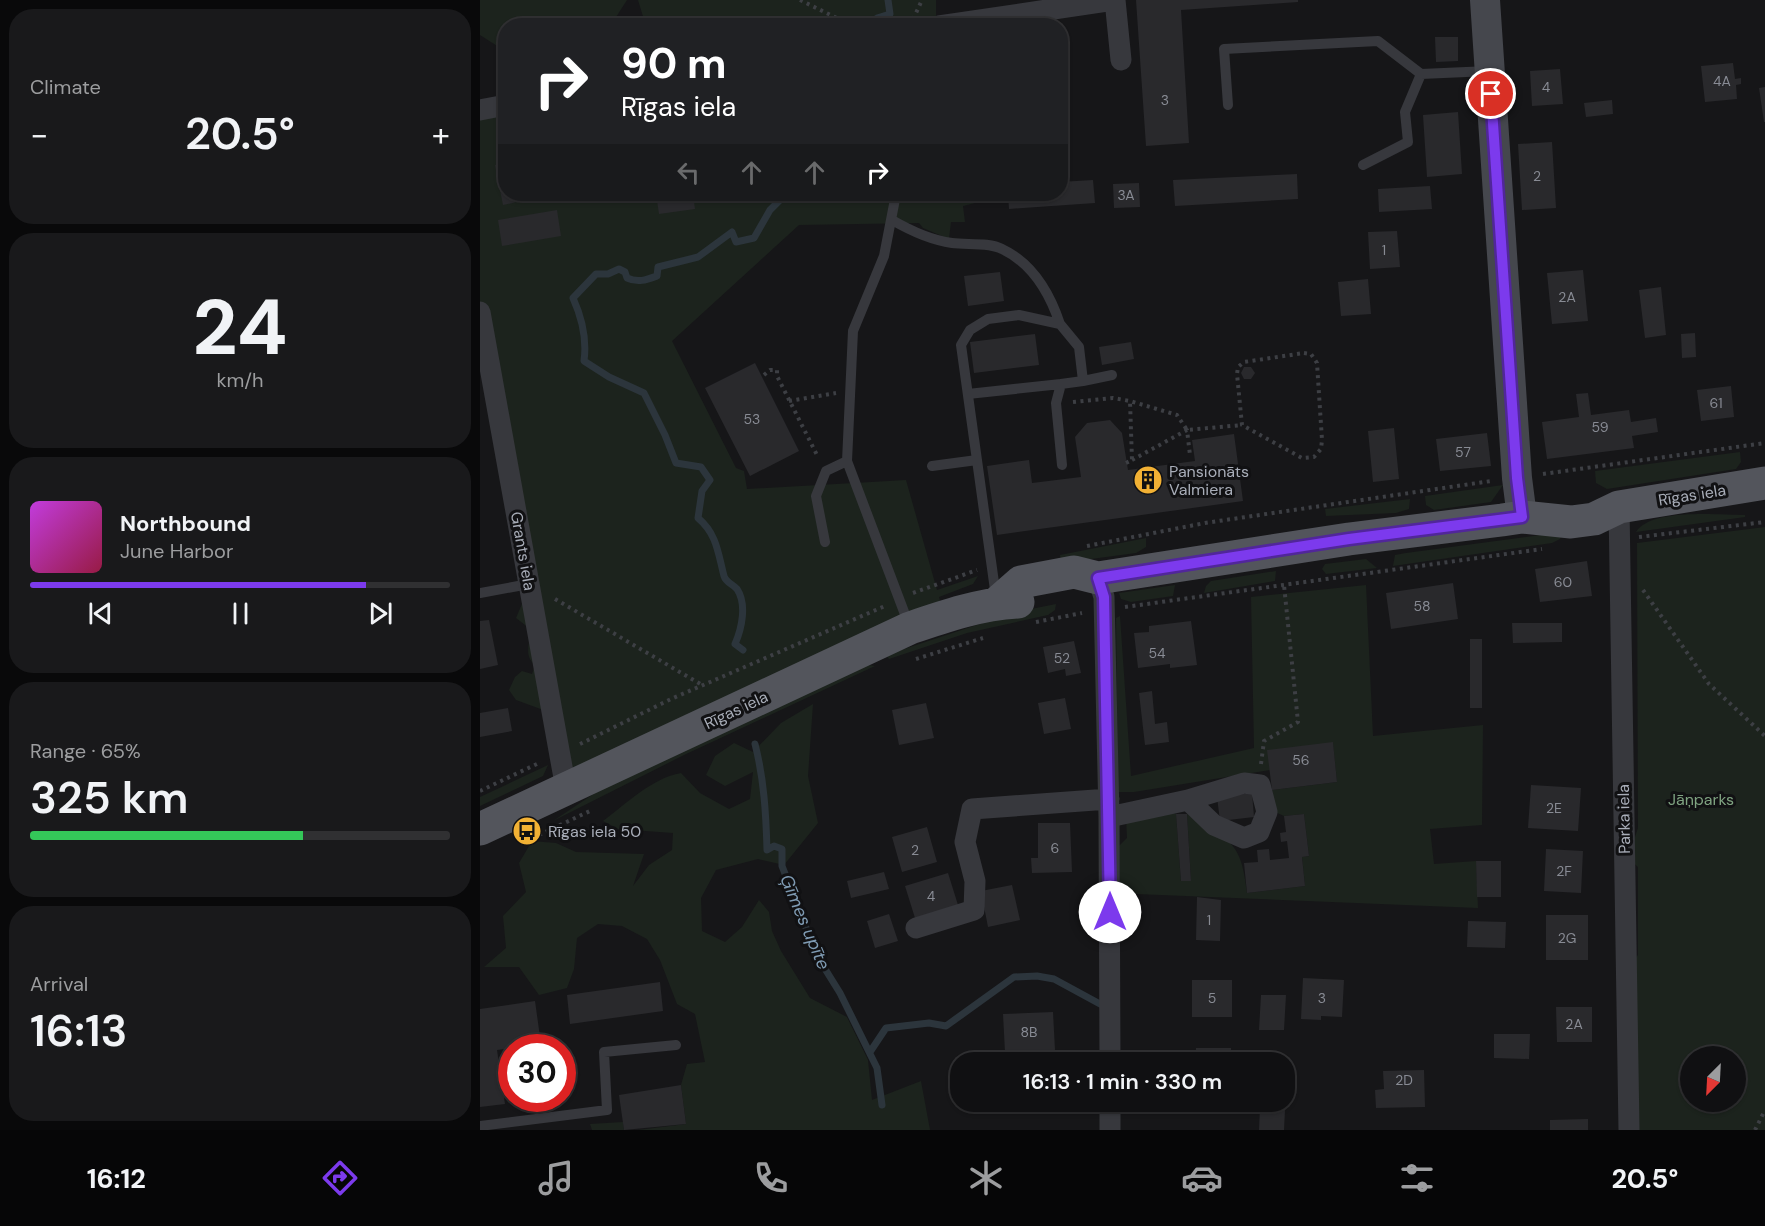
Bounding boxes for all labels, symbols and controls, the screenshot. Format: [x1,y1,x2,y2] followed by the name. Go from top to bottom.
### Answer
[621,36,727,91] text: 90 m
[522,42,600,120] icon: right
[1465,68,1516,119] pin
[1713,72,1731,90] house number: 4A
[30,74,101,100] text: Climate
[1474,77,1507,110] icon: arrive
[1542,78,1551,96] house number: 4
[621,89,736,124] text: Rīgas iela
[1161,91,1169,109] house number: 3
[185,104,295,163] text: 20.5°
[30,113,48,156] text: −
[432,113,450,156] text: +
[672,156,705,189] icon: left
[735,156,768,189] icon: ahead
[798,156,831,189] icon: ahead
[861,156,894,189] icon: right
[1533,167,1541,185] house number: 2
[1117,186,1135,204] house number: 3A
[1382,241,1386,259] house number: 1
[192,277,288,378] text: 24
[1558,288,1576,306] house number: 2A
[216,367,264,393] text: km/h
[1709,394,1723,412] house number: 61
[744,410,760,428] house number: 53
[1592,418,1609,436] house number: 59
[1455,443,1471,461] house number: 57
[1169,461,1249,500] place label: Pansionāts Valmiera
[1132,464,1164,496] building icon: Pansionāts Valmiera
[1657,479,1727,511] street label: Rīgas iela
[120,509,251,538] text: Northbound
[506,510,540,592] street label: Grants iela
[120,538,233,564] text: June Harbor
[1554,573,1572,591] house number: 60
[84,597,117,630] icon: previous
[224,597,257,630] icon: pause
[364,597,397,630] icon: next
[1413,597,1431,615] house number: 58
[1148,644,1166,662] house number: 54
[1054,649,1070,667] house number: 52
[701,686,771,734] street label: Rīgas iela
[30,738,141,764] text: Range · 65%
[1292,751,1310,769] house number: 56
[30,768,188,827] text: 325 km
[1613,784,1635,854] street label: Parka iela
[1668,789,1734,810] park label: Jāņparks
[1546,799,1562,817] house number: 2E
[511,815,543,847] bus stop icon: Rīgas iela 50
[548,821,641,842] place label: Rīgas iela 50
[1051,839,1059,857] house number: 6
[911,841,919,859] house number: 2
[1556,862,1572,880] house number: 2F
[774,871,836,973] water label: Ģīmes upīte
[1078,880,1142,944] position arrow
[927,887,936,905] house number: 4
[1207,911,1211,929] house number: 1
[1558,929,1576,947] house number: 2G
[30,971,88,997] text: Arrival
[1208,989,1216,1007] house number: 5
[1318,989,1326,1007] house number: 3
[30,1001,128,1060] text: 16:13
[1565,1015,1583,1033] house number: 2A
[1021,1023,1037,1041] house number: 8B
[498,1034,576,1112] speed limit sign: 30
[1680,1046,1746,1112] north arrow
[1680,1046,1746,1112] map controls
[1023,1067,1222,1096] text: 16:13 · 1 min · 330 m
[1395,1071,1413,1089] house number: 2D
[319,1157,361,1199] icon: directions
[535,1157,577,1199] icon: music
[750,1157,792,1199] icon: phone
[965,1157,1007,1199] icon: climate
[1181,1157,1223,1199] icon: car
[1396,1157,1438,1199] icon: filters
[87,1161,146,1196] text: 16:12
[1611,1161,1678,1196] text: 20.5°

